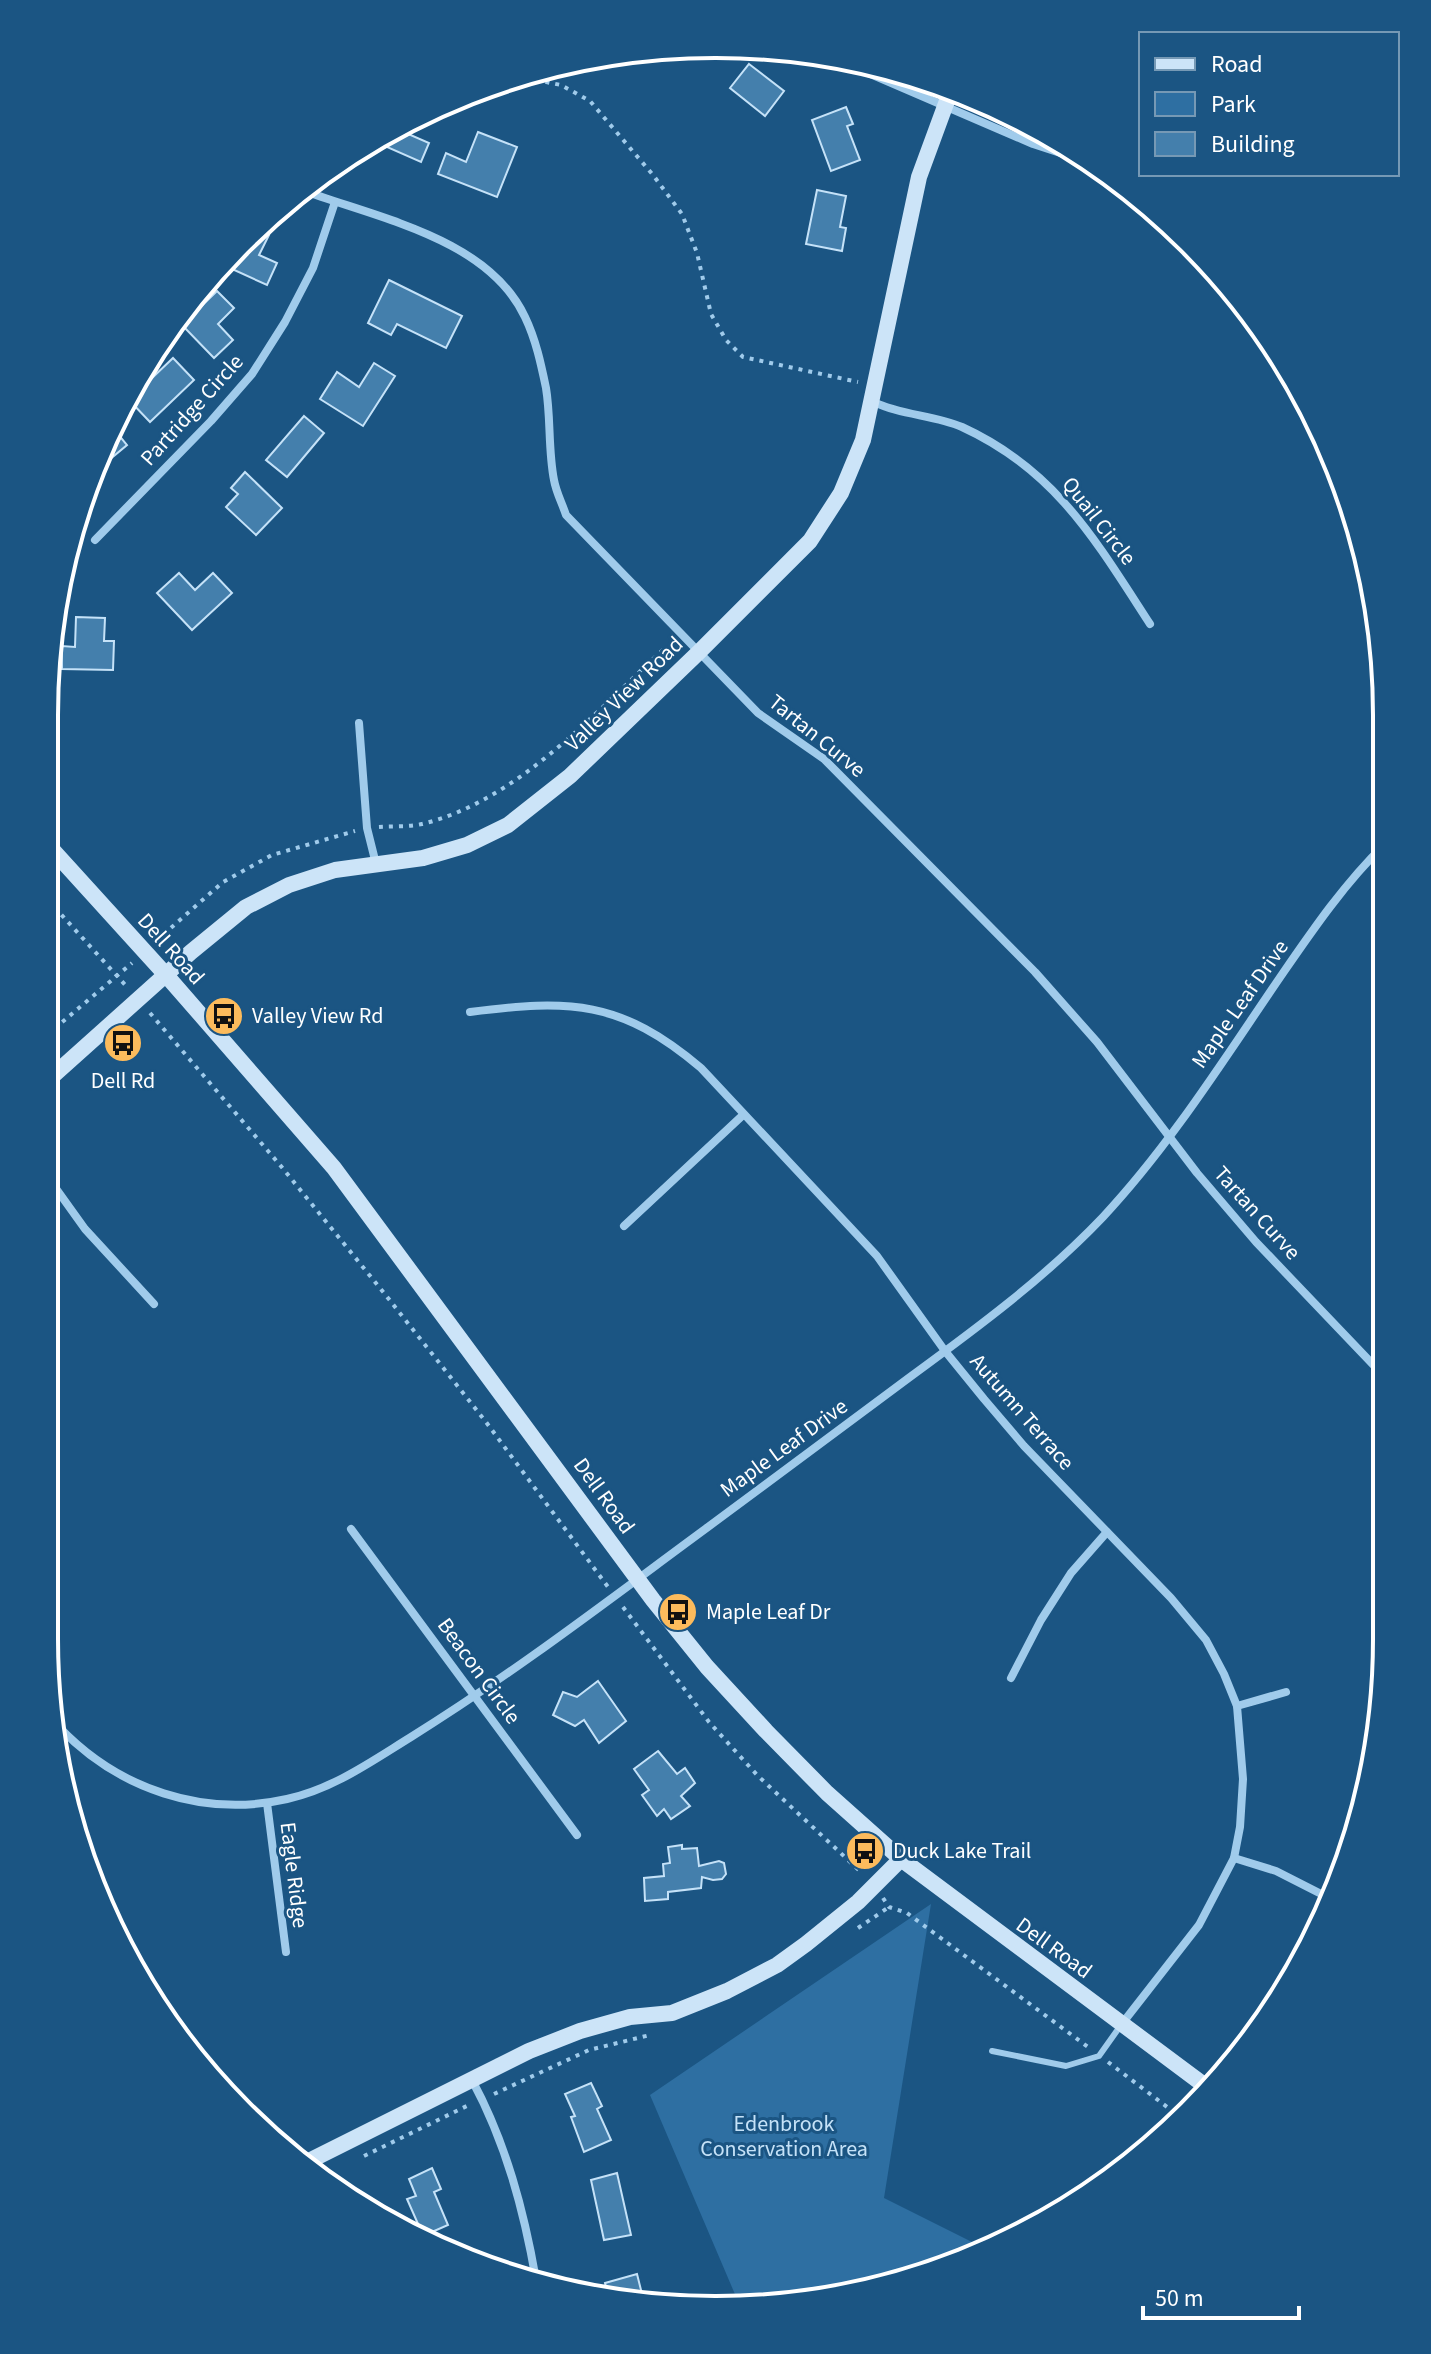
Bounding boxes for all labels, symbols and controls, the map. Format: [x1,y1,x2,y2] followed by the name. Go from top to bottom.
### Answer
[1139,32,1399,176] legend
[1211,47,1263,82] text: Road
[1211,87,1256,122] text: Park
[1211,127,1295,162] text: Building
[133,347,251,473] street label: Partridge Circle
[1054,470,1144,572] street label: Quail Circle
[557,629,691,759] street label: Valley View Road
[761,687,873,785] street label: Tartan Curve
[130,906,212,992] street label: Dell Road
[1184,933,1296,1075] street label: Maple Leaf Drive
[203,995,245,1037] bus stop icon: Valley View Rd
[252,1000,383,1032] place label: Valley View Rd
[102,1022,144,1064] bus stop icon: Dell Rd
[91,1065,155,1097] place label: Dell Rd
[1206,1159,1308,1267] street label: Tartan Curve
[962,1347,1082,1477] street label: Autumn Terrace
[714,1391,854,1505] street label: Maple Leaf Drive
[565,1451,643,1541] street label: Dell Road
[657,1591,699,1633] bus stop icon: Maple Leaf Dr
[706,1596,831,1628] place label: Maple Leaf Dr
[429,1611,529,1731] street label: Beacon Circle
[272,1820,316,1930] street label: Eagle Ridge
[844,1830,886,1872] bus stop icon: Duck Lake Trail
[893,1835,1031,1867] place label: Duck Lake Trail
[1009,1909,1099,1987] street label: Dell Road
[700,2108,868,2165] park label: Edenbrook Conservation Area
[1143,2270,1299,2320] scale bar
[1155,2281,1204,2316] text: 50 m

